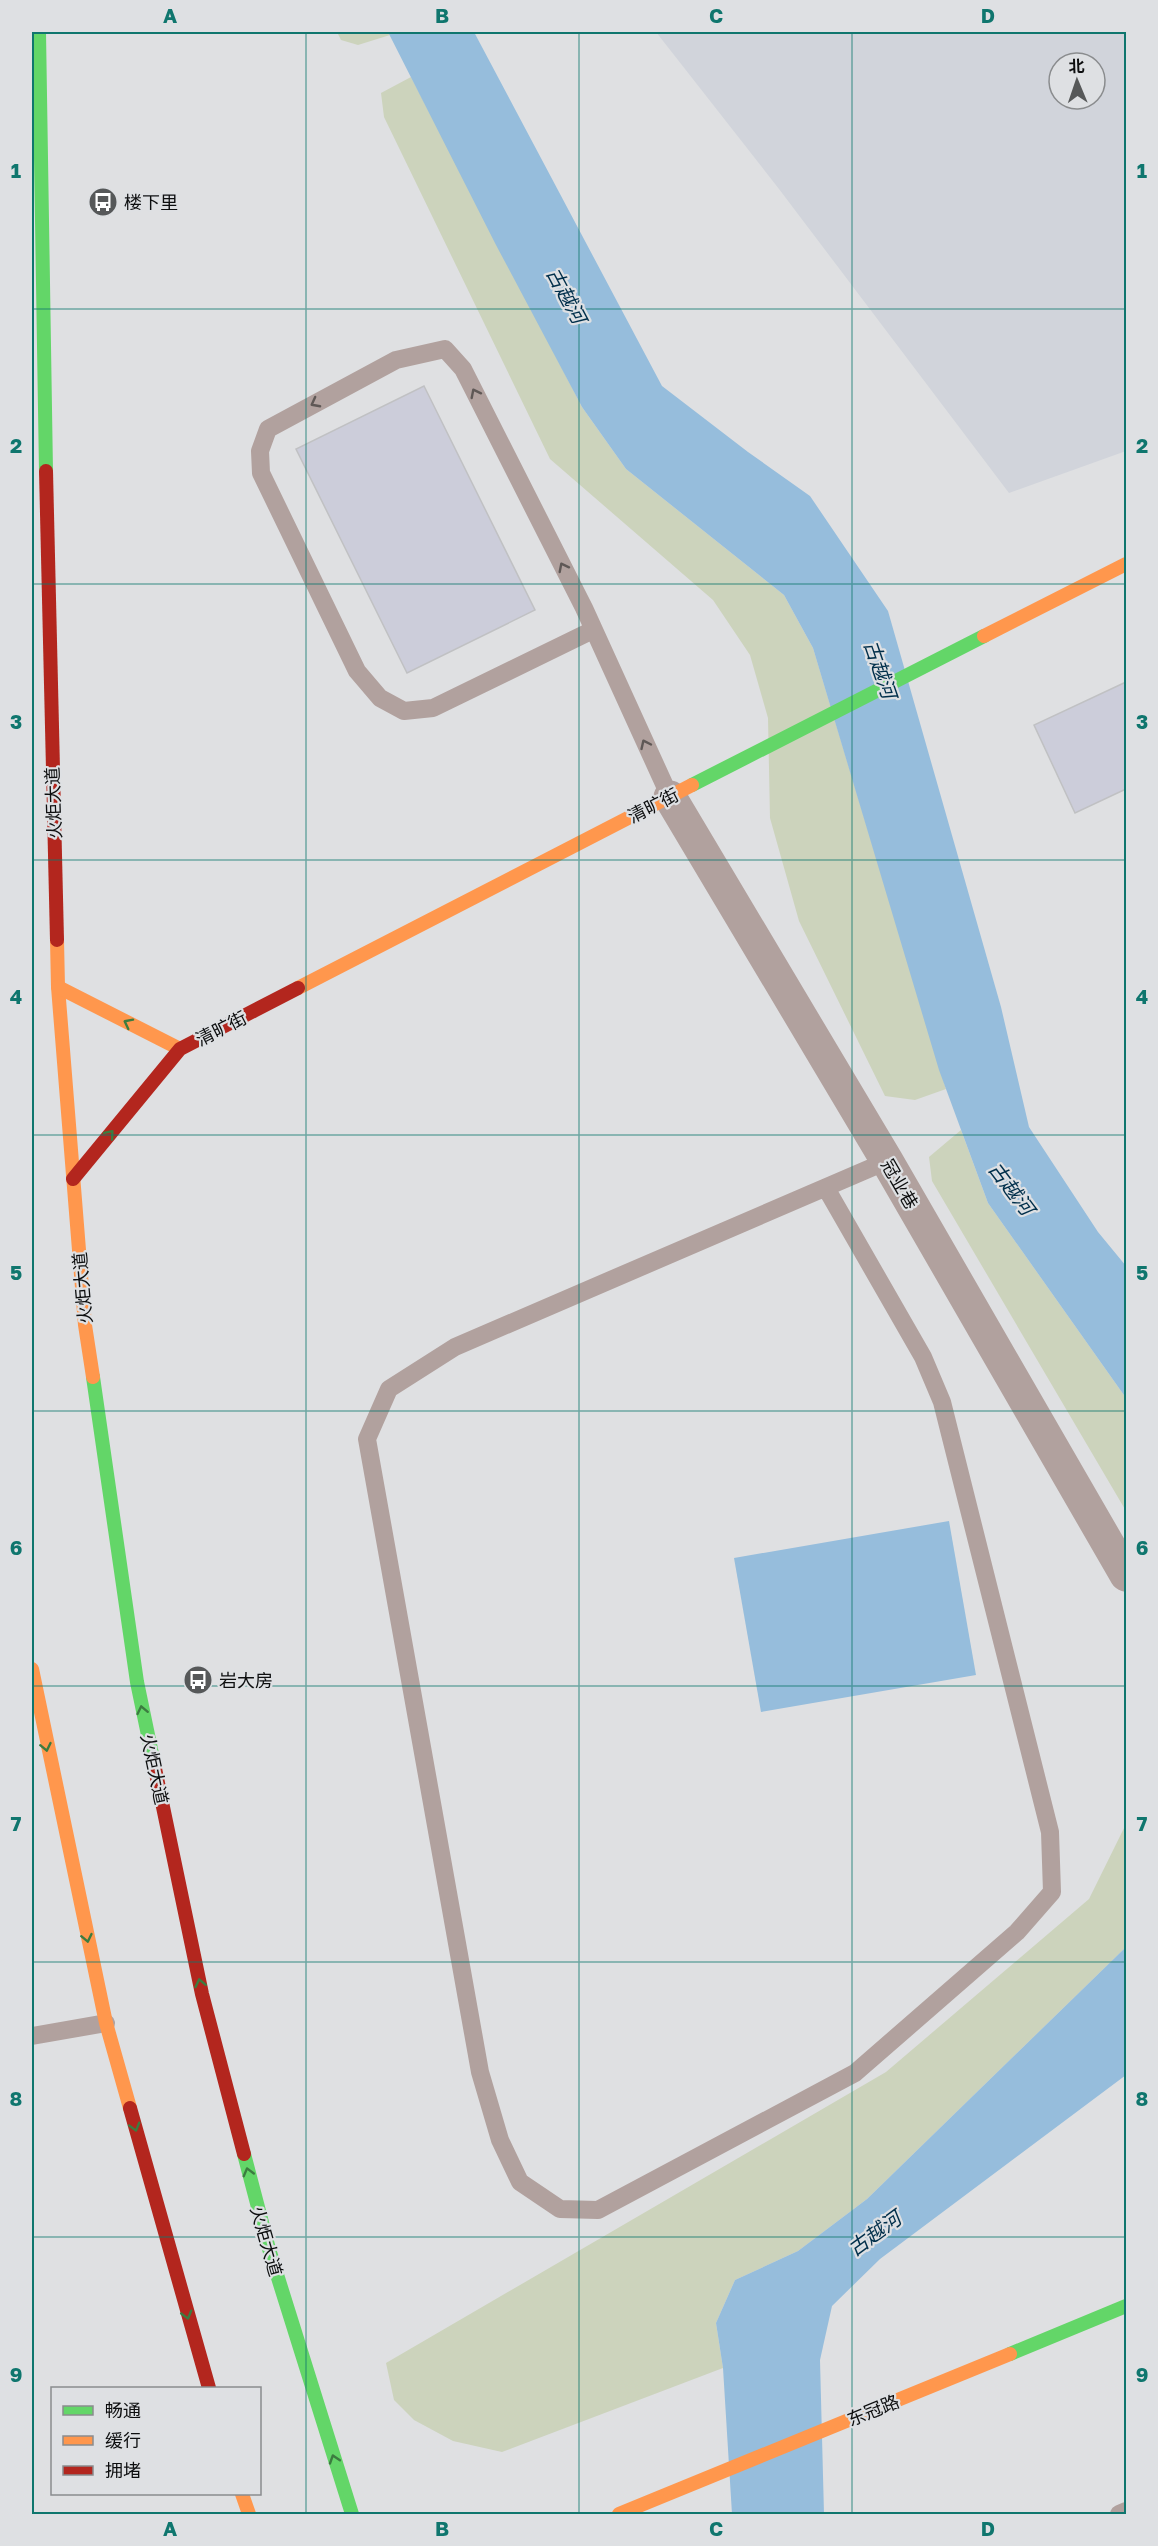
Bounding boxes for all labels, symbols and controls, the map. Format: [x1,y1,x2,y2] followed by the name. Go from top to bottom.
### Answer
[163,3,177,27] text: A
[435,3,449,27] text: B
[709,3,723,27] text: C
[981,3,995,27] text: D
[1047,51,1107,111] north arrow
[1068,56,1085,76] text: 北
[11,158,21,182] text: 1
[1137,158,1147,182] text: 1
[87,186,119,218] bus stop icon: 楼下里
[124,191,178,213] place label: 楼下里
[542,263,594,331] water label: 古越河
[471,388,482,399] one-way arrow
[311,396,322,407] one-way arrow
[10,433,22,457] text: 2
[1136,433,1148,457] text: 2
[559,562,570,573] one-way arrow
[860,637,903,705] water label: 古越河
[10,709,22,733] text: 3
[1136,709,1148,733] text: 3
[641,739,653,750] one-way arrow
[41,767,65,839] street label: 火炬大道
[624,783,682,827] street label: 清旷街
[10,984,22,1008] text: 4
[1136,984,1148,1008] text: 4
[192,1006,250,1050] street label: 清旷街
[124,1019,135,1030] one-way arrow
[103,1130,114,1141] one-way arrow
[877,1155,923,1213] street label: 冠业巷
[984,1157,1042,1222] water label: 古越河
[68,1251,96,1325] street label: 火炬大道
[10,1260,22,1284] text: 5
[1136,1260,1148,1284] text: 5
[10,1535,22,1559] text: 6
[1136,1535,1148,1559] text: 6
[182,1664,214,1696] bus stop icon: 岩大房
[219,1669,273,1691] place label: 岩大房
[137,1705,150,1715] one-way arrow
[137,1731,173,1807] street label: 火炬大道
[39,1742,52,1752] one-way arrow
[11,1811,22,1835] text: 7
[1137,1811,1148,1835] text: 7
[80,1932,93,1942] one-way arrow
[194,1978,207,1988] one-way arrow
[10,2086,22,2110] text: 8
[1136,2086,1148,2110] text: 8
[127,2122,140,2132] one-way arrow
[242,2167,255,2177] one-way arrow
[247,2203,287,2279] street label: 火炬大道
[843,2203,909,2260] water label: 古越河
[180,2309,192,2319] one-way arrow
[10,2362,22,2386] text: 9
[1136,2362,1148,2386] text: 9
[51,2387,261,2495] legend
[844,2390,902,2430] street label: 东冠路
[105,2399,141,2421] text: 畅通
[105,2429,141,2451] text: 缓行
[329,2454,342,2465] one-way arrow
[105,2459,141,2481] text: 拥堵
[163,2516,177,2540] text: A
[435,2516,449,2540] text: B
[709,2516,723,2540] text: C
[981,2516,995,2540] text: D

